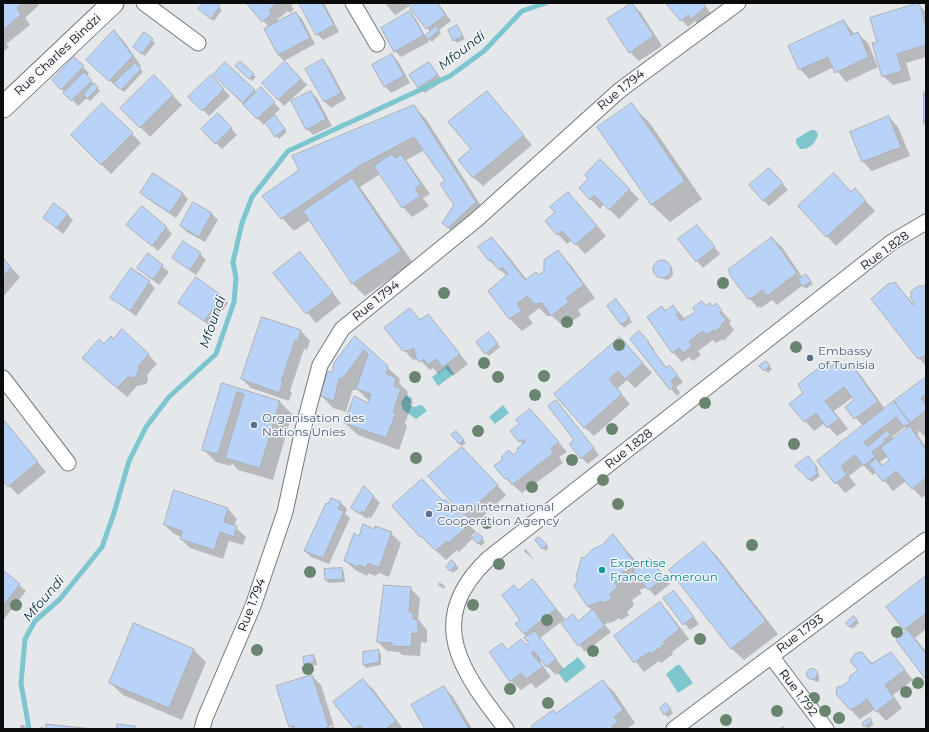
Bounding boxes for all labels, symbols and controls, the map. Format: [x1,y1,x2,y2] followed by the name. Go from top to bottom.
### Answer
[12,11,104,99] street label: Rue Charles Bindzi
[435,28,489,74] water label: Mfoundi
[595,67,647,113] street label: Rue 1.794
[858,229,912,273] street label: Rue 1.828
[350,278,402,324] street label: Rue 1.794
[197,294,229,350] water label: Mfoundi
[818,344,875,372] place label: Embassy of Tunisia
[805,353,815,363] marker: Embassy of Tunisia
[262,411,364,439] place label: Organisation des Nations Unies
[249,420,259,430] marker: Organisation des Nations Unies
[602,426,656,472] street label: Rue 1.828
[437,500,559,528] place label: Japan International Cooperation Agency
[424,509,434,519] marker: Japan International Cooperation Agency
[610,556,718,584] place label: Expertise France Cameroun
[597,565,607,575] marker: Expertise France Cameroun
[20,573,68,625] water label: Mfoundi
[235,576,269,634] street label: Rue 1.794
[774,612,826,656] street label: Rue 1.793
[776,667,820,719] street label: Rue 1.792

